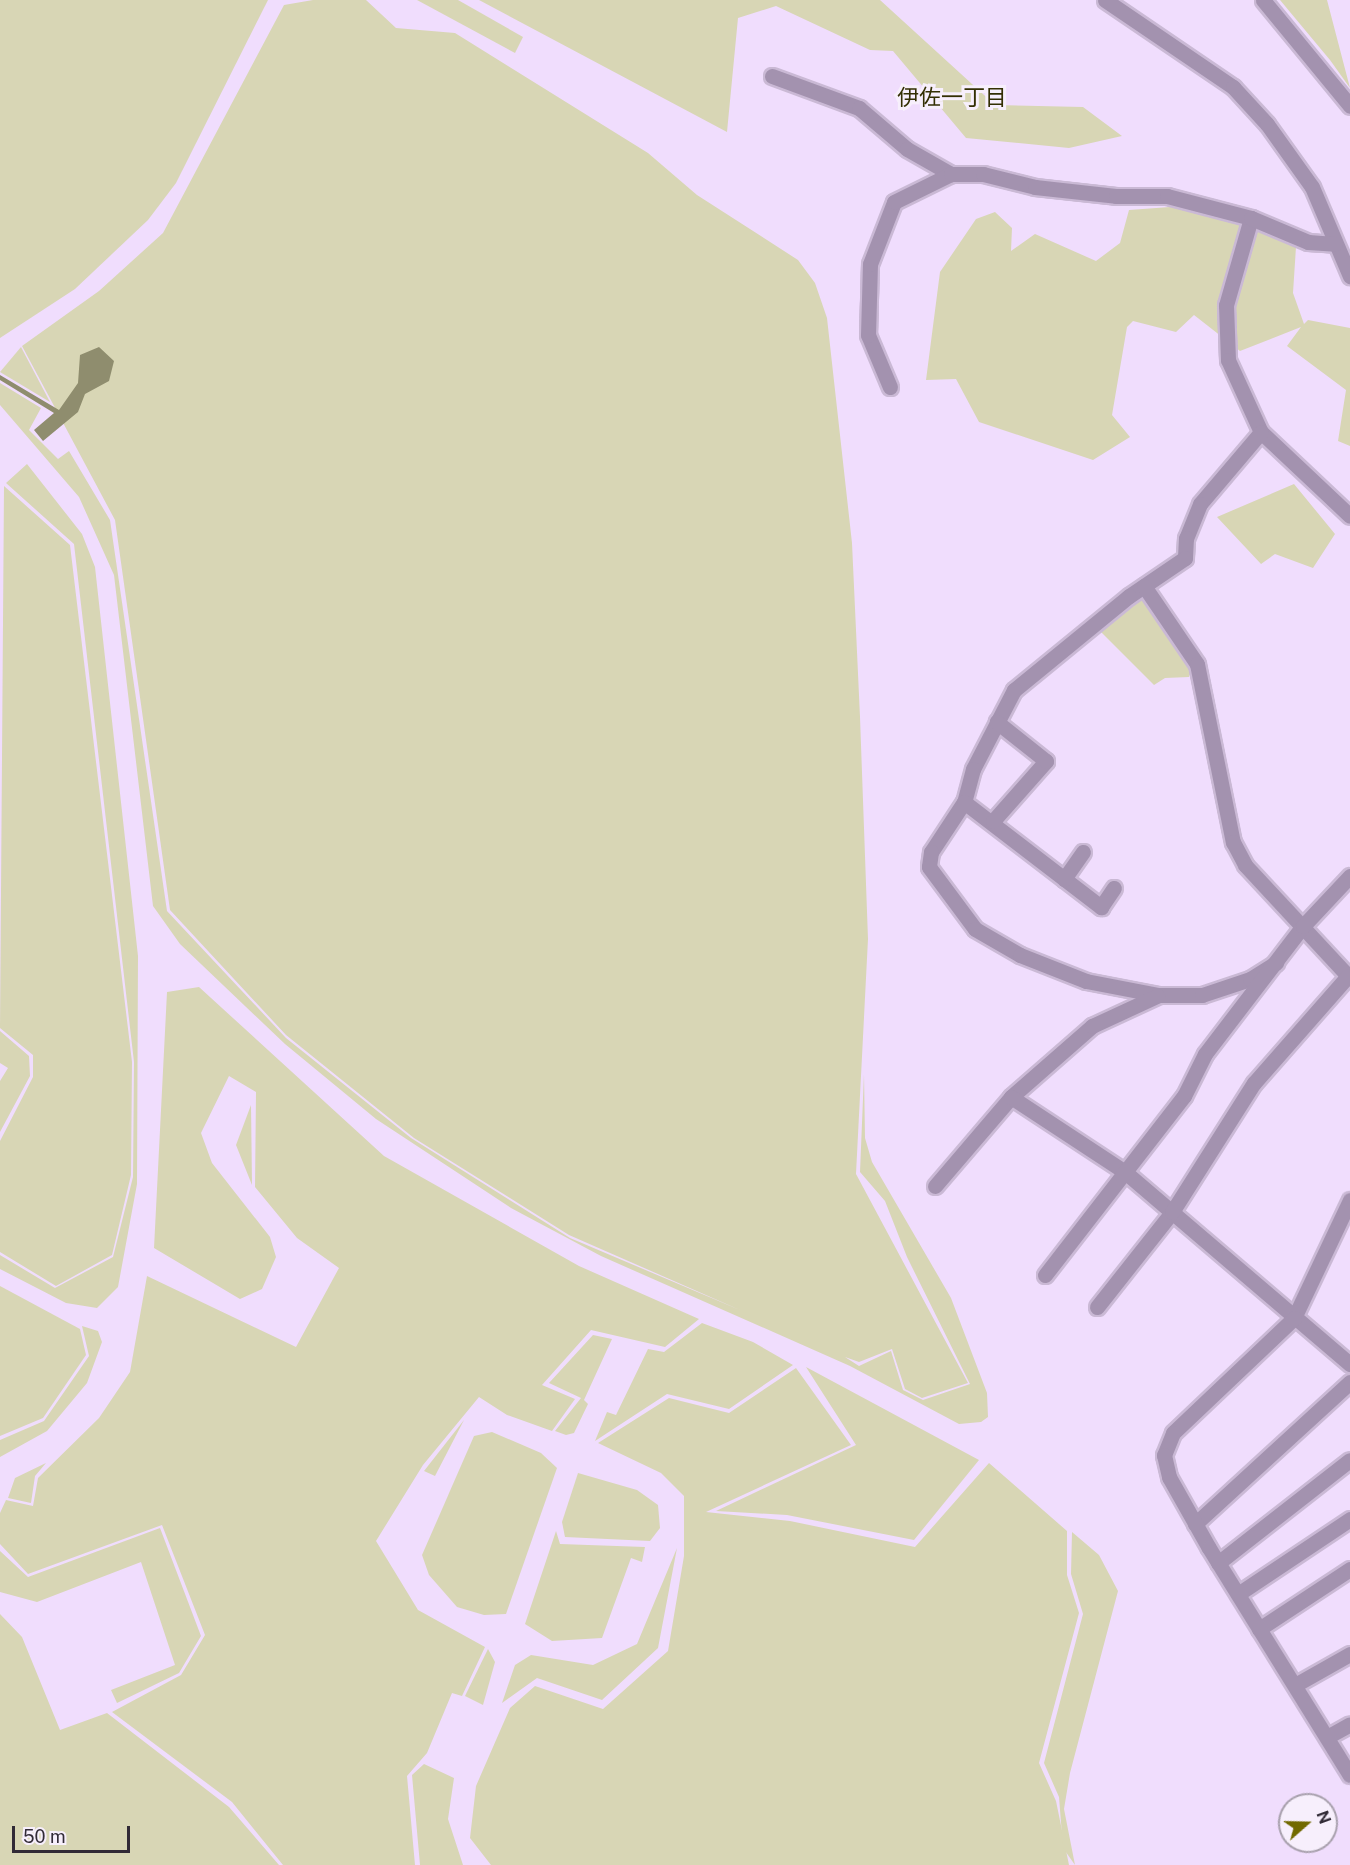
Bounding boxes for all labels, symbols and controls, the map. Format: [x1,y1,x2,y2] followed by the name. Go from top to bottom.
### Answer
[897,85,1007,111] district label: 伊佐一丁目
[1278,1793,1338,1853] north arrow
[1312,1808,1335,1826] text: N
[15,1814,134,1852] scale bar
[23,1826,66,1847] text: 50 m

